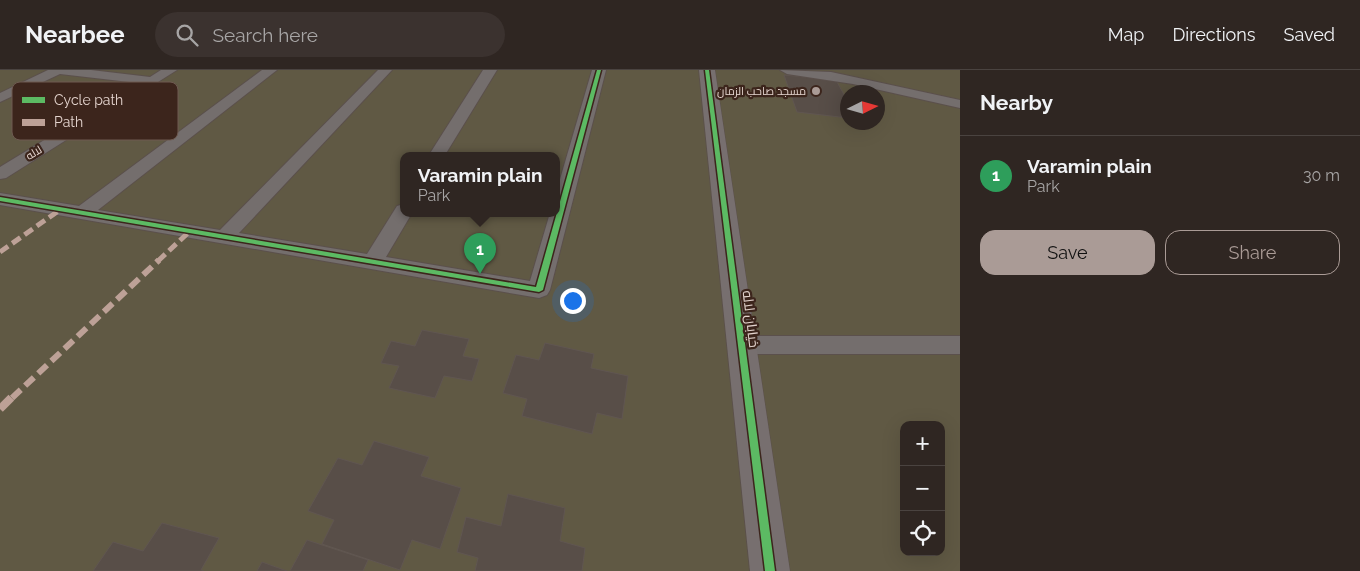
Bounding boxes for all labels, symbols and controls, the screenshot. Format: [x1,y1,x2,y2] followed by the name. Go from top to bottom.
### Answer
[155,12,505,57] search box
[25,20,125,49] text: Nearbee
[173,21,201,49] icon: search
[213,24,318,46] text: Search here
[1108,24,1144,45] text: Map
[1172,24,1256,45] text: Directions
[1284,24,1335,45] text: Saved
[12,82,178,140] legend
[717,85,806,98] place label: مسجد صاحب الزمان
[810,85,822,97] marker: مسجد صاحب الزمان
[840,85,885,130] north arrow
[980,90,1053,115] text: Nearby
[54,92,123,108] text: Cycle path
[54,114,83,130] text: Path
[24,143,44,163] street label: لاله
[400,152,560,217] popup
[1027,155,1152,177] text: Varamin plain
[418,164,542,186] text: Varamin plain
[992,166,1000,185] text: 1
[1303,166,1340,185] text: 30 m
[1027,177,1060,196] text: Park
[418,186,450,205] text: Park
[980,230,1155,275] button: Save
[1165,230,1340,275] button: Share
[464,233,496,274] pin: 1
[560,288,586,314] your location
[740,289,762,349] street label: خیابان لاله
[900,421,945,556] map controls
[900,421,945,466] button: +
[900,466,945,511] button: −
[900,511,945,556] button: locate

